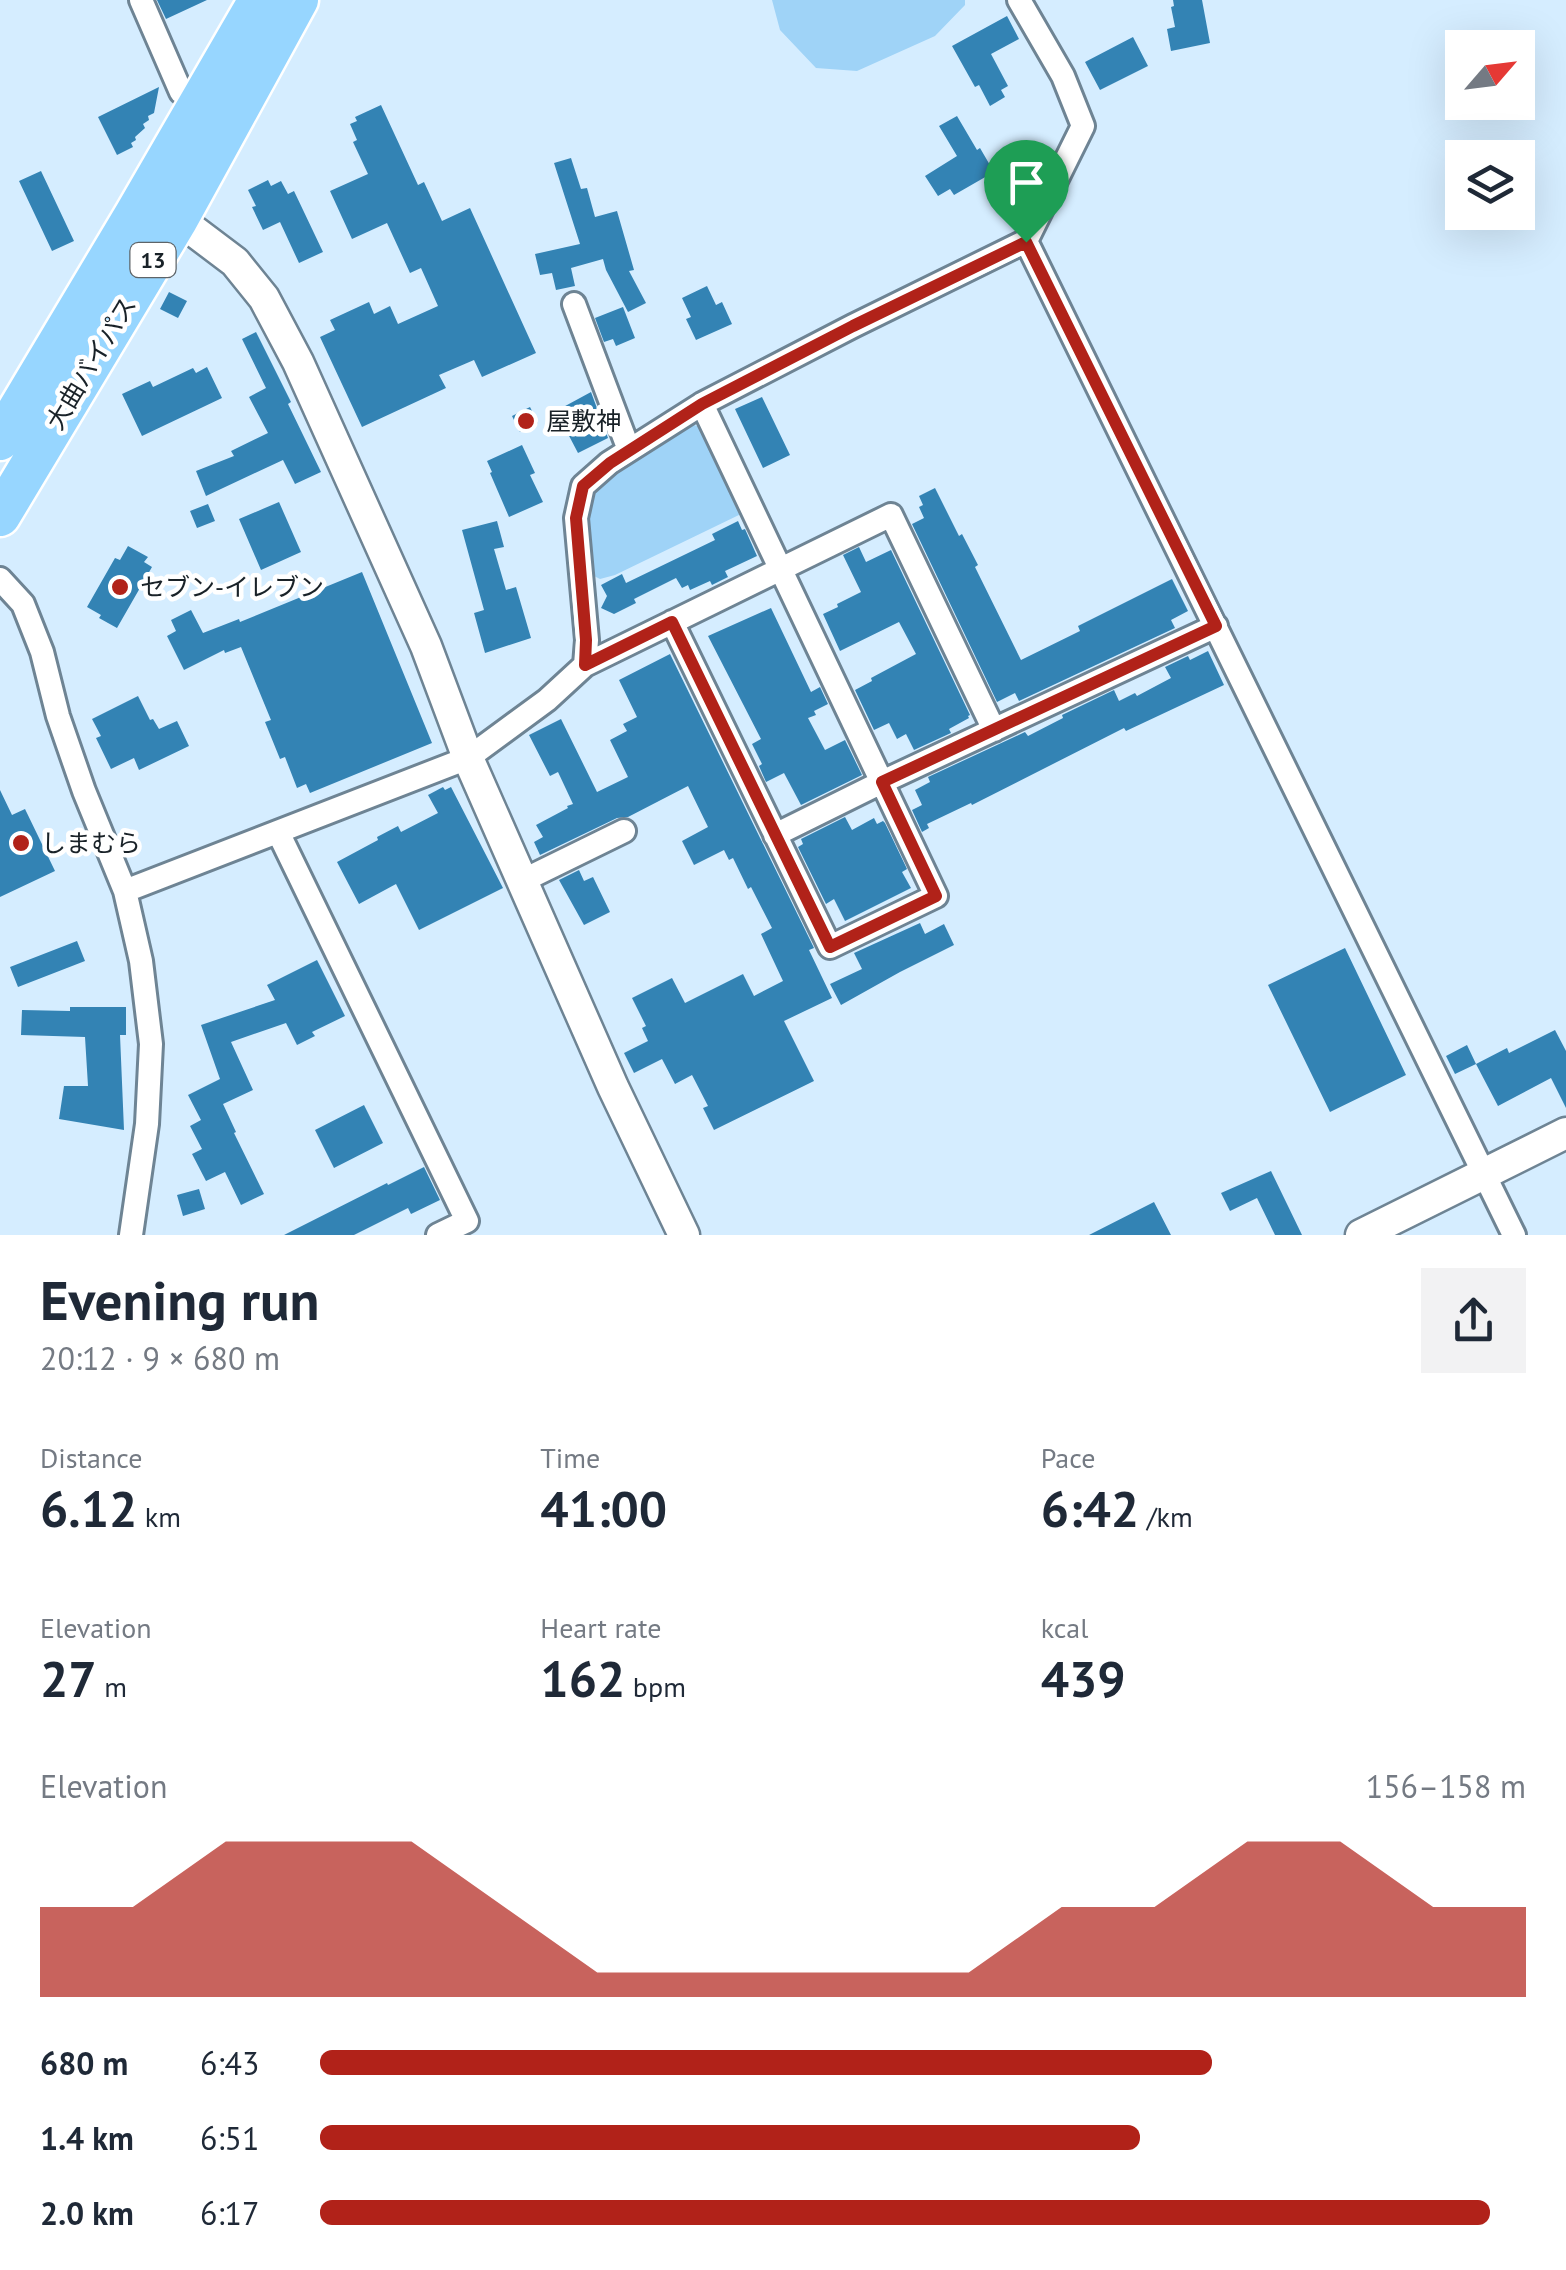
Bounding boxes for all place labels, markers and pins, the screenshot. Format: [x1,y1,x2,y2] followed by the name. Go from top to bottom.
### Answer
[984,140,1069,243] pin
[546,405,621,437] place label: 屋敷神
[515,410,537,432] marker: 屋敷神
[140,571,324,603] place label: セブン-イレブン
[109,576,131,598] marker: セブン-イレブン
[41,827,141,859] place label: しまむら
[10,832,32,854] marker: しまむら

